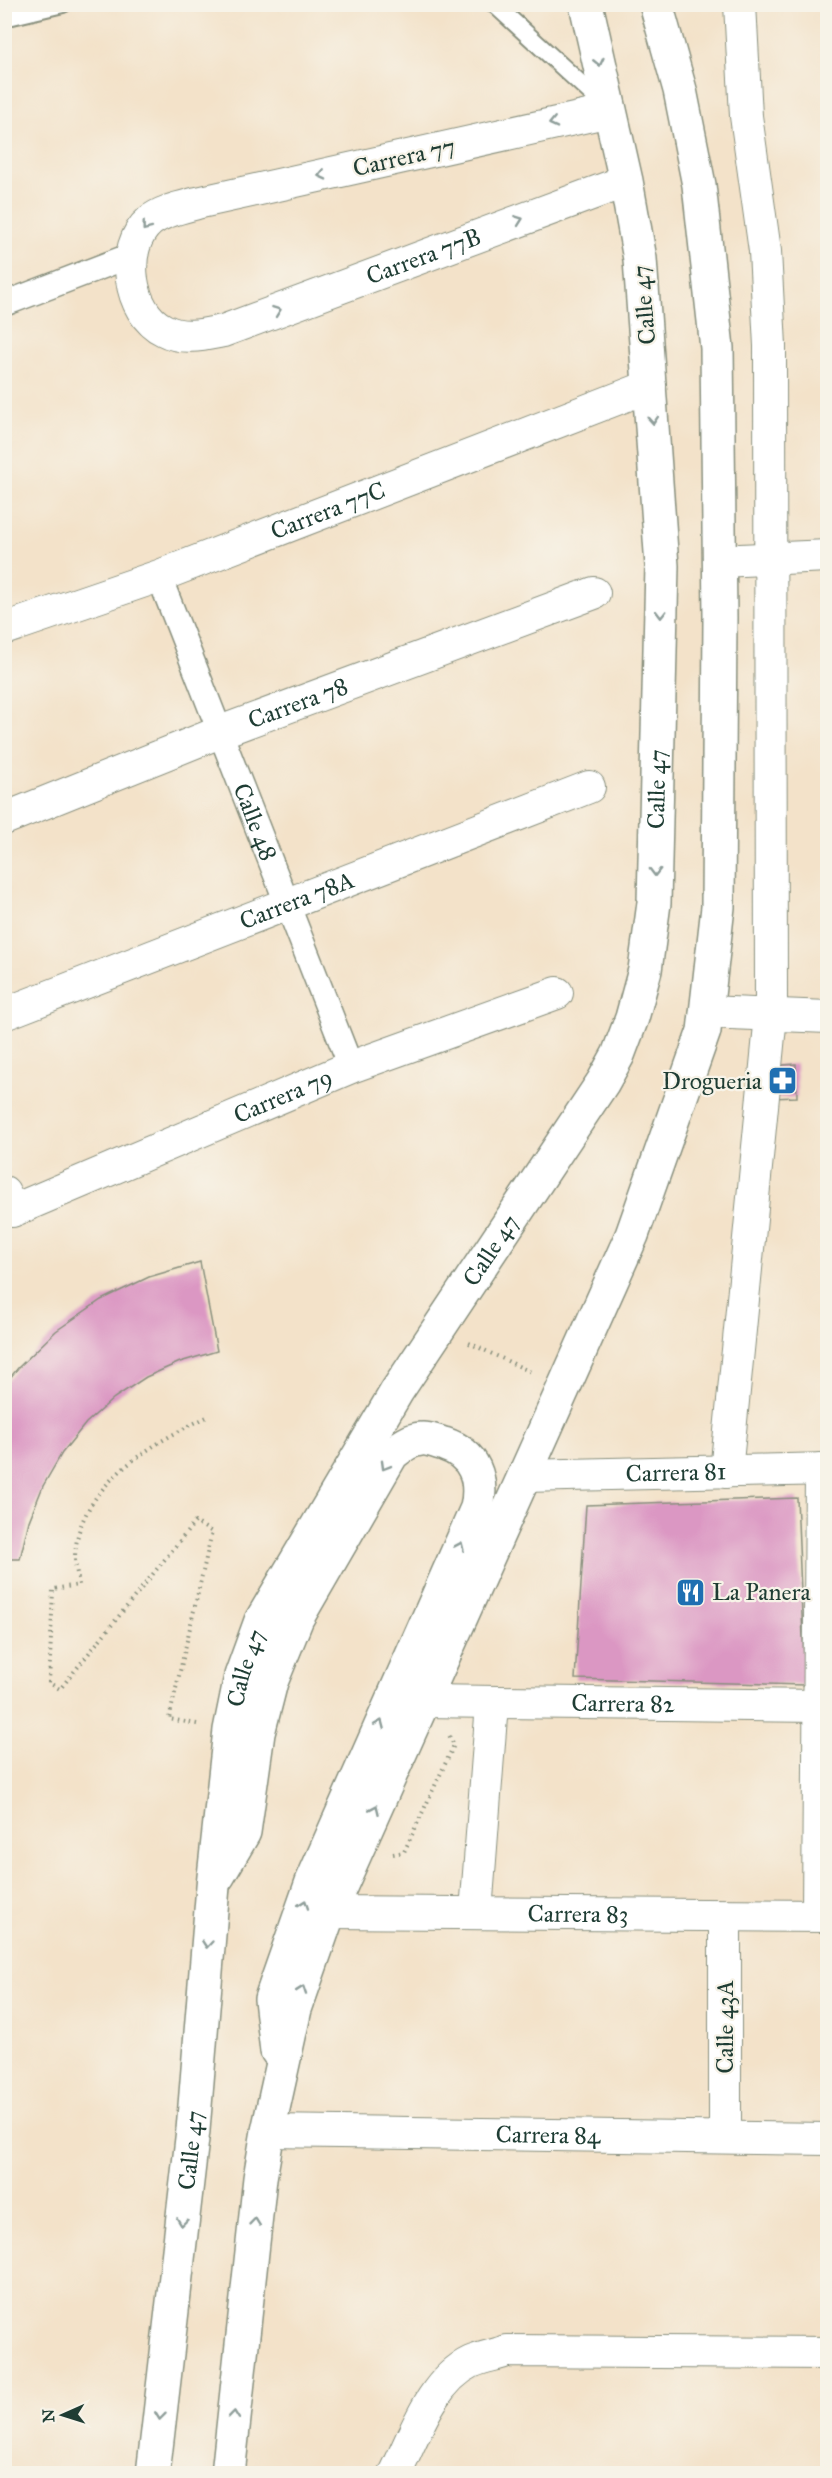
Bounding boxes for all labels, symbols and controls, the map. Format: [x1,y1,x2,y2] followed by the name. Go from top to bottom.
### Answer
[592,56,605,66] one-way arrow
[549,116,559,129] one-way arrow
[350,131,458,183] street label: Carrera 77
[317,167,327,180] one-way arrow
[513,215,524,228] one-way arrow
[142,220,153,231] one-way arrow
[362,221,485,291] street label: Carrera 77B
[626,264,662,346] street label: Calle 47
[272,305,282,318] one-way arrow
[646,415,659,424] one-way arrow
[266,475,390,546] street label: Carrera 77C
[655,610,667,619] one-way arrow
[244,671,352,735] street label: Carrera 78
[641,749,673,829] street label: Calle 47
[226,779,284,865] street label: Calle 48
[235,865,358,936] street label: Carrera 78A
[648,868,661,877] one-way arrow
[229,1062,337,1130] street label: Carrera 79
[767,1065,799,1097] pharmacy icon: Drogueria
[662,1066,763,1096] place label: Drogueria
[456,1209,525,1292] street label: Calle 47
[625,1456,727,1489] street label: Carrera 81
[381,1460,392,1470] one-way arrow
[452,1542,464,1553] one-way arrow
[675,1576,707,1608] restaurant icon: La Panera
[712,1577,811,1607] place label: La Panera
[220,1625,272,1709] street label: Calle 47
[571,1688,675,1719] street label: Carrera 82
[373,1720,385,1731] one-way arrow
[368,1804,380,1815] one-way arrow
[297,1899,310,1910] one-way arrow
[527,1899,629,1929] street label: Carrera 83
[201,1939,214,1949] one-way arrow
[710,1980,740,2074] street label: Calle 43A
[295,1985,308,1996] one-way arrow
[171,2109,210,2192] street label: Calle 47
[495,2119,601,2151] street label: Carrera 84
[177,2217,189,2226] one-way arrow
[248,2217,261,2226] one-way arrow
[33,2385,93,2445] north arrow
[39,2408,58,2423] text: N
[154,2411,166,2420] one-way arrow
[227,2411,240,2420] one-way arrow

